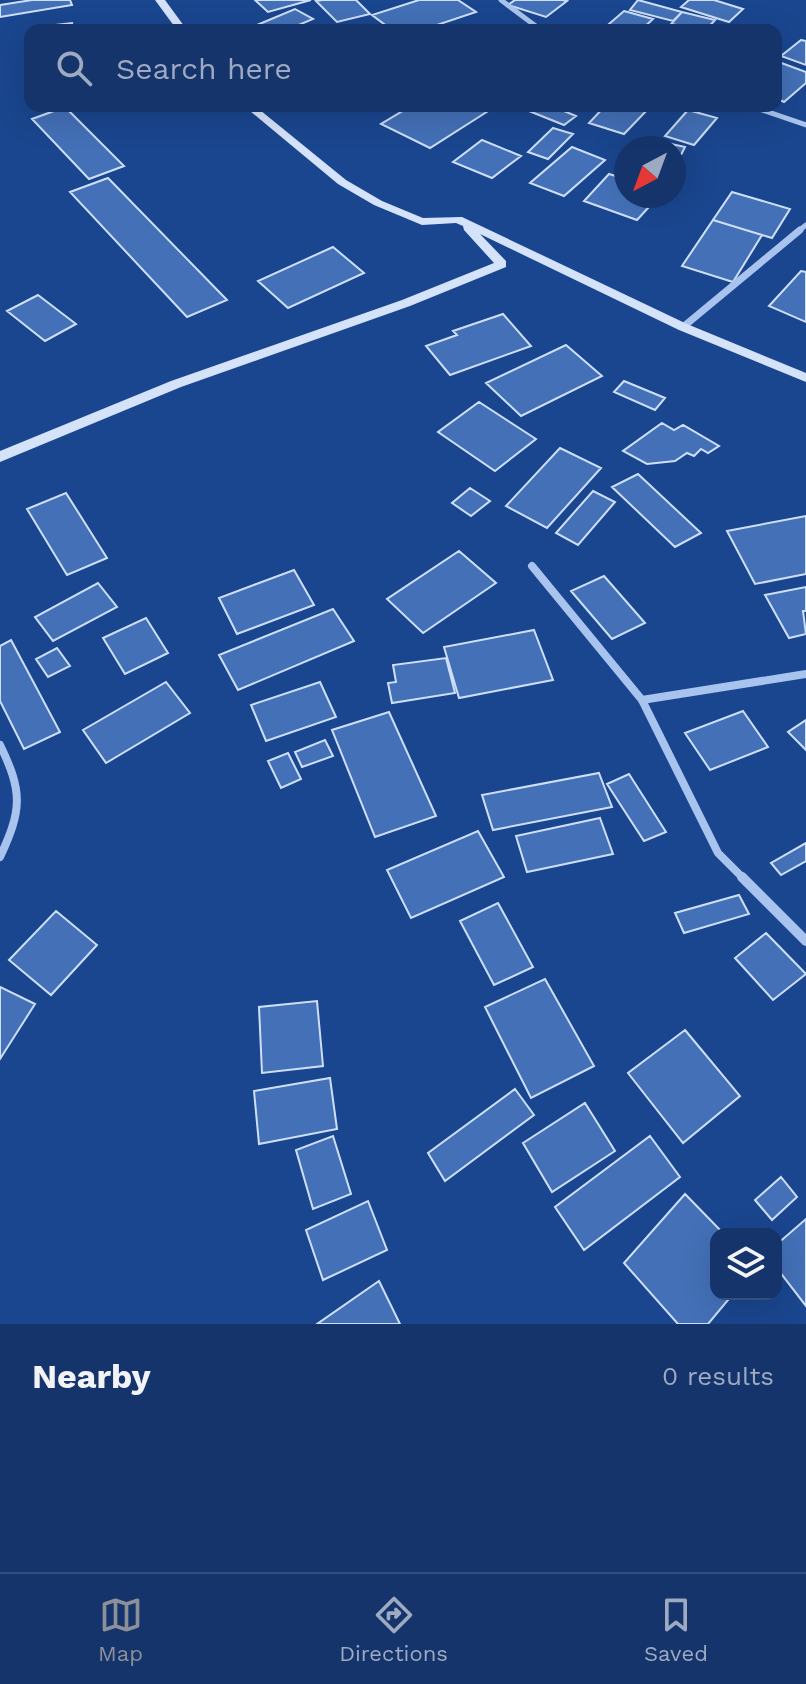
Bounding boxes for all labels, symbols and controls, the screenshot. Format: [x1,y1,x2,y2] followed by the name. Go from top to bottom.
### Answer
[24,24,782,112] search box
[52,46,96,90] icon: search
[116,51,292,86] text: Search here
[614,136,686,208] north arrow
[710,1228,782,1300] map controls
[710,1228,782,1300] button: layers
[32,1356,151,1396] text: Nearby
[662,1361,774,1391] text: 0 results
[98,1593,143,1666] tab: Map
[339,1593,448,1666] tab: Directions
[644,1593,708,1666] tab: Saved

